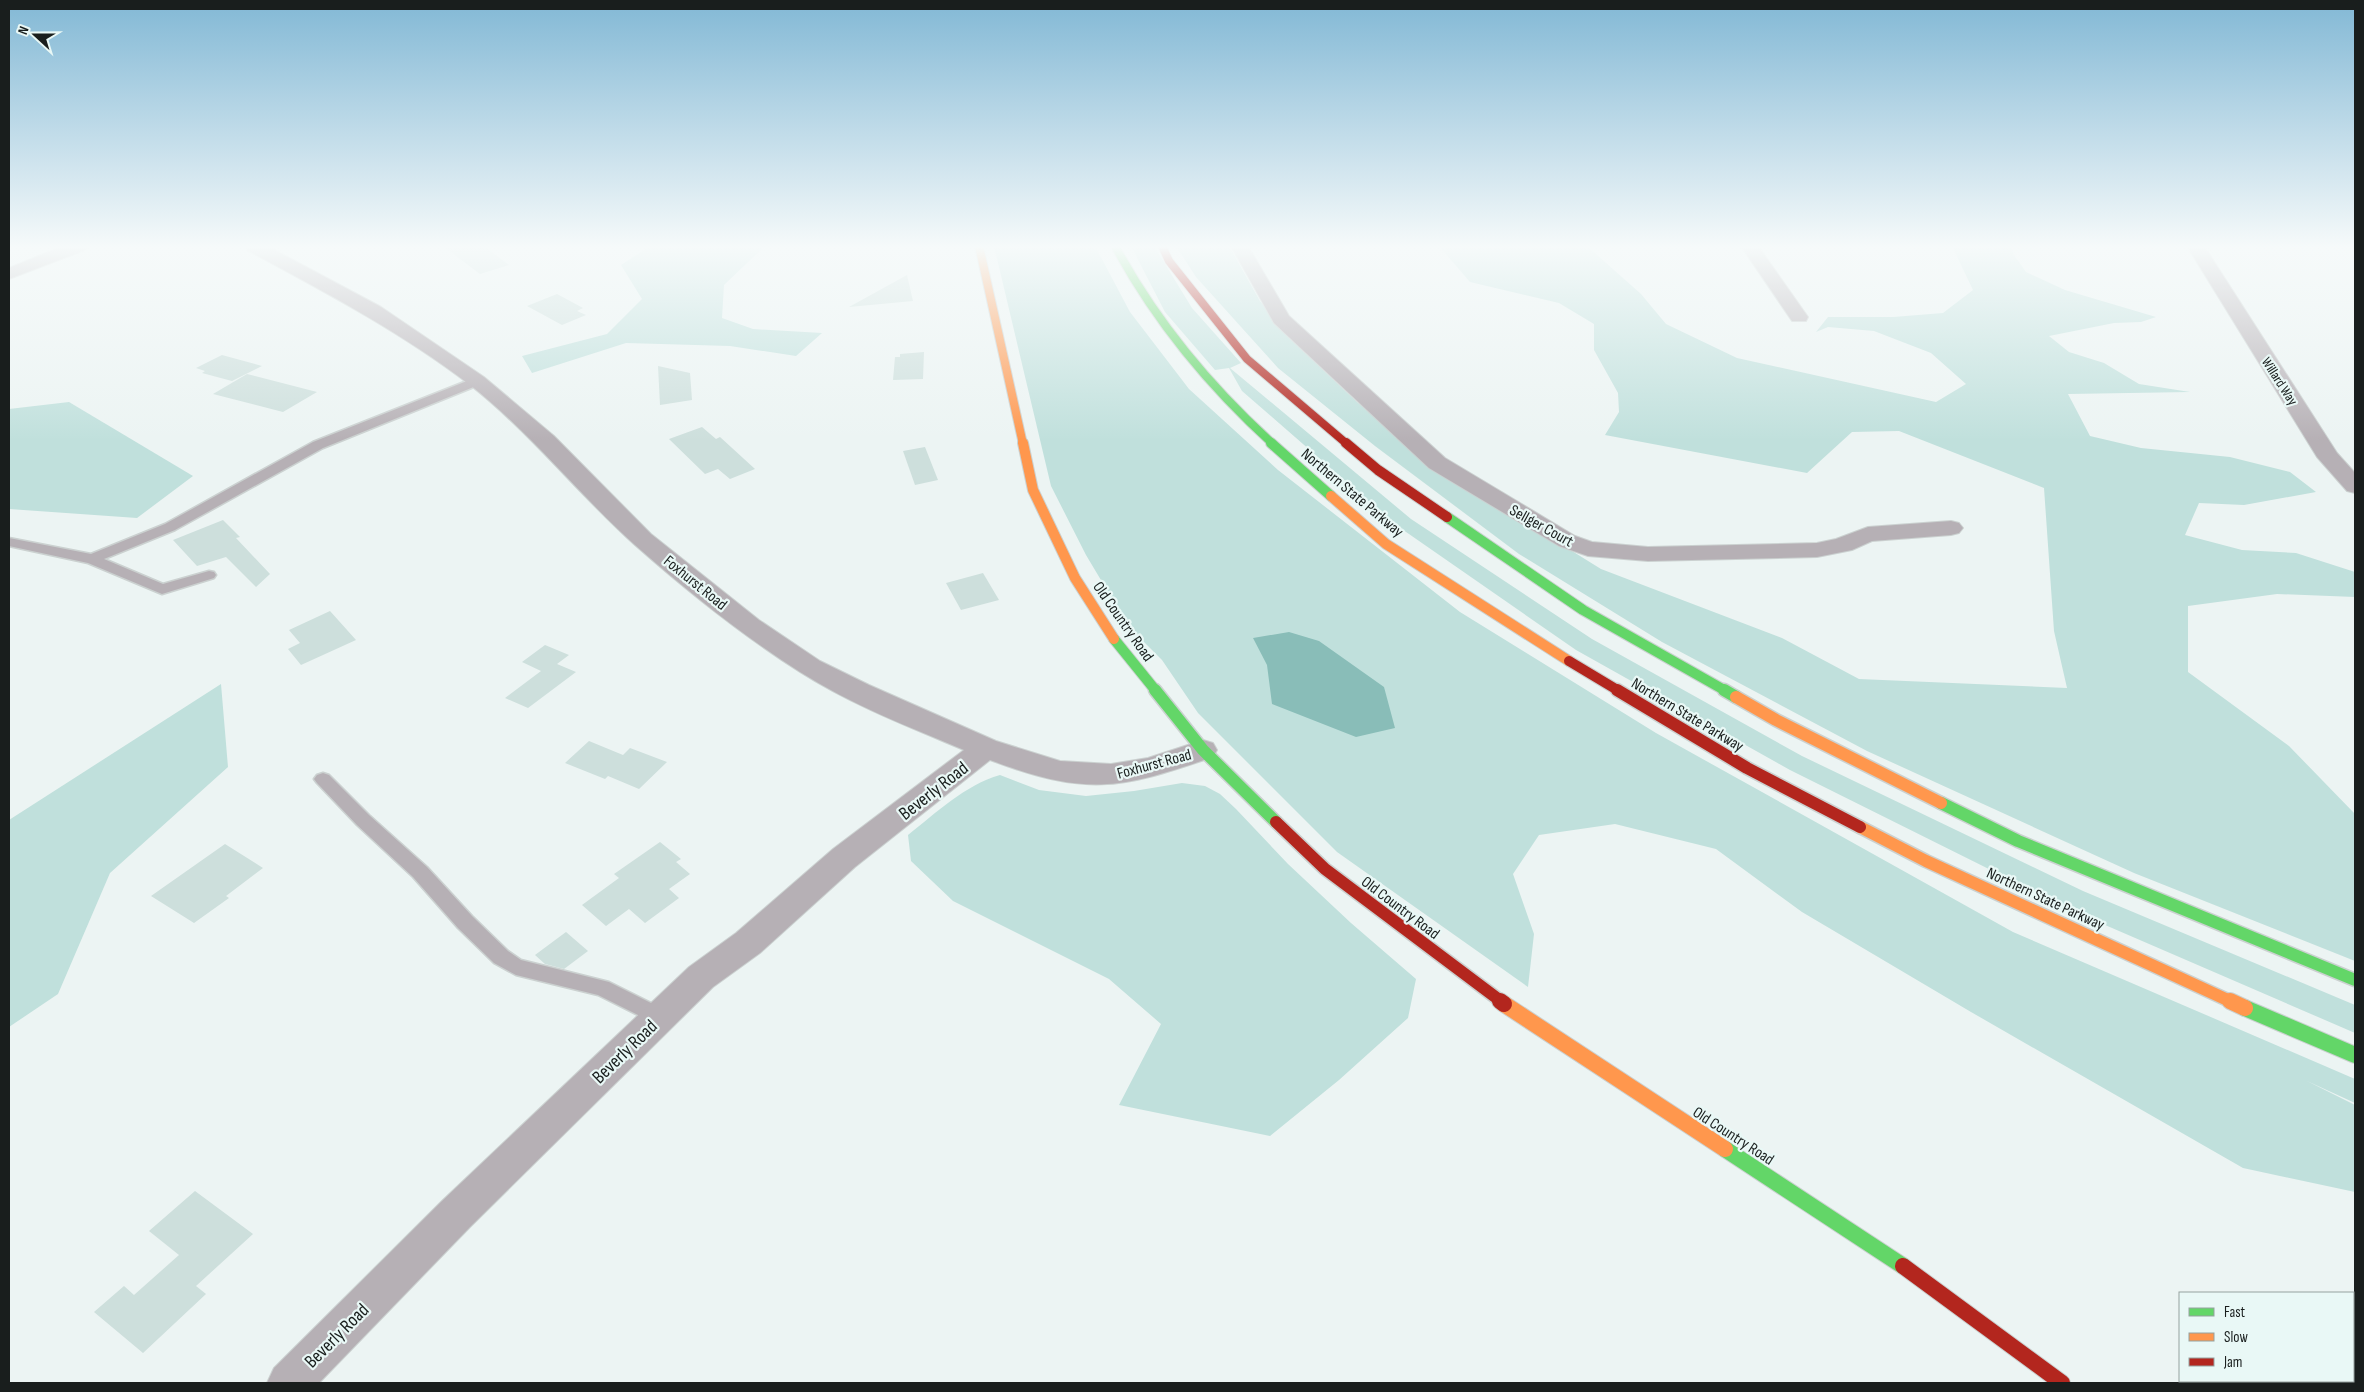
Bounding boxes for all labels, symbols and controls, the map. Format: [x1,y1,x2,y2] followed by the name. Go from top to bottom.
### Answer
[10,10,60,60] north arrow
[14,24,33,37] text: N
[2258,354,2302,409] street label: Willard Way
[1297,445,1407,541] street label: Northern State Parkway
[1506,501,1576,552] street label: Sellger Court
[660,552,731,614] street label: Foxhurst Road
[1088,578,1157,665] street label: Old Country Road
[1628,674,1747,756] street label: Northern State Parkway
[1115,745,1194,783] street label: Foxhurst Road
[895,757,973,825] street label: Beverly Road
[1983,864,2107,935] street label: Northern State Parkway
[1357,873,1443,944] street label: Old Country Road
[588,1015,662,1089] street label: Beverly Road
[1689,1103,1777,1170] street label: Old Country Road
[2179,1292,2354,1382] legend
[300,1299,374,1373] street label: Beverly Road
[2224,1303,2246,1322] text: Fast
[2224,1328,2248,1347] text: Slow
[2223,1353,2242,1372] text: Jam

